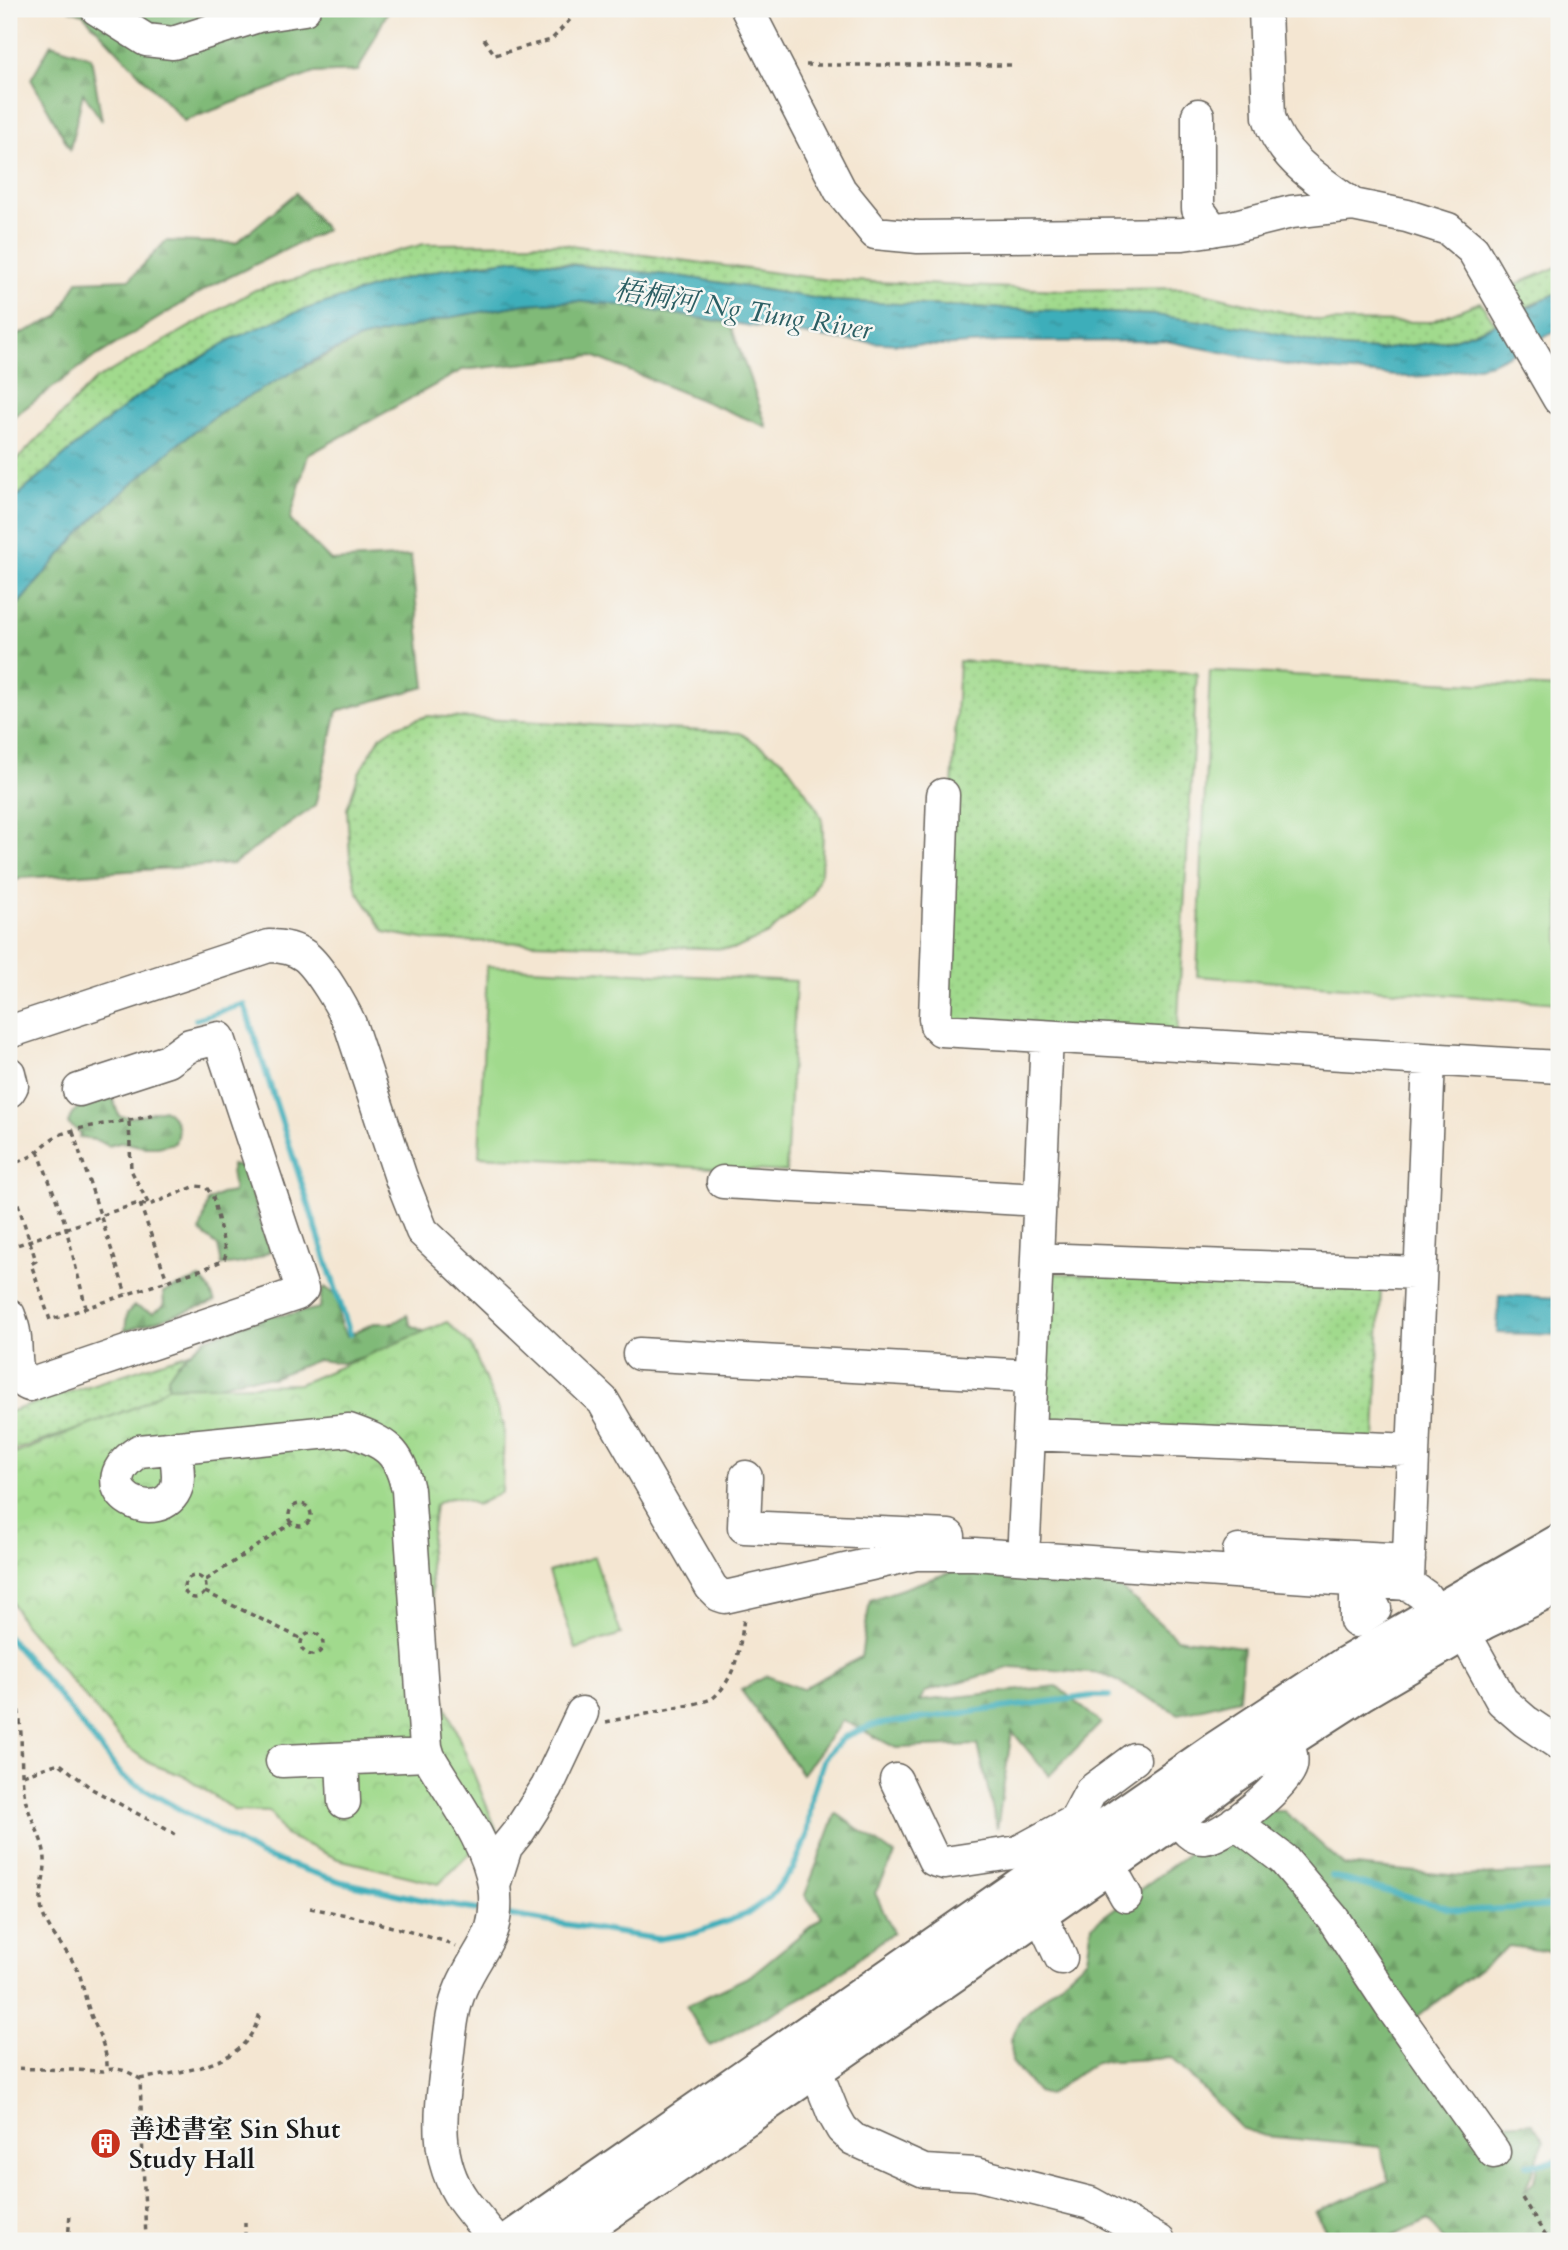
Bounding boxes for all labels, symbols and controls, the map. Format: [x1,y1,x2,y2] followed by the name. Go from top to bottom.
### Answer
[611,271,875,349] water label: 梧桐河 Ng Tung River
[129,2112,340,2177] place label: 善述書室 Sin Shut Study Hall
[89,2127,123,2161] building icon: 善述書室 Sin Shut Study Hall

